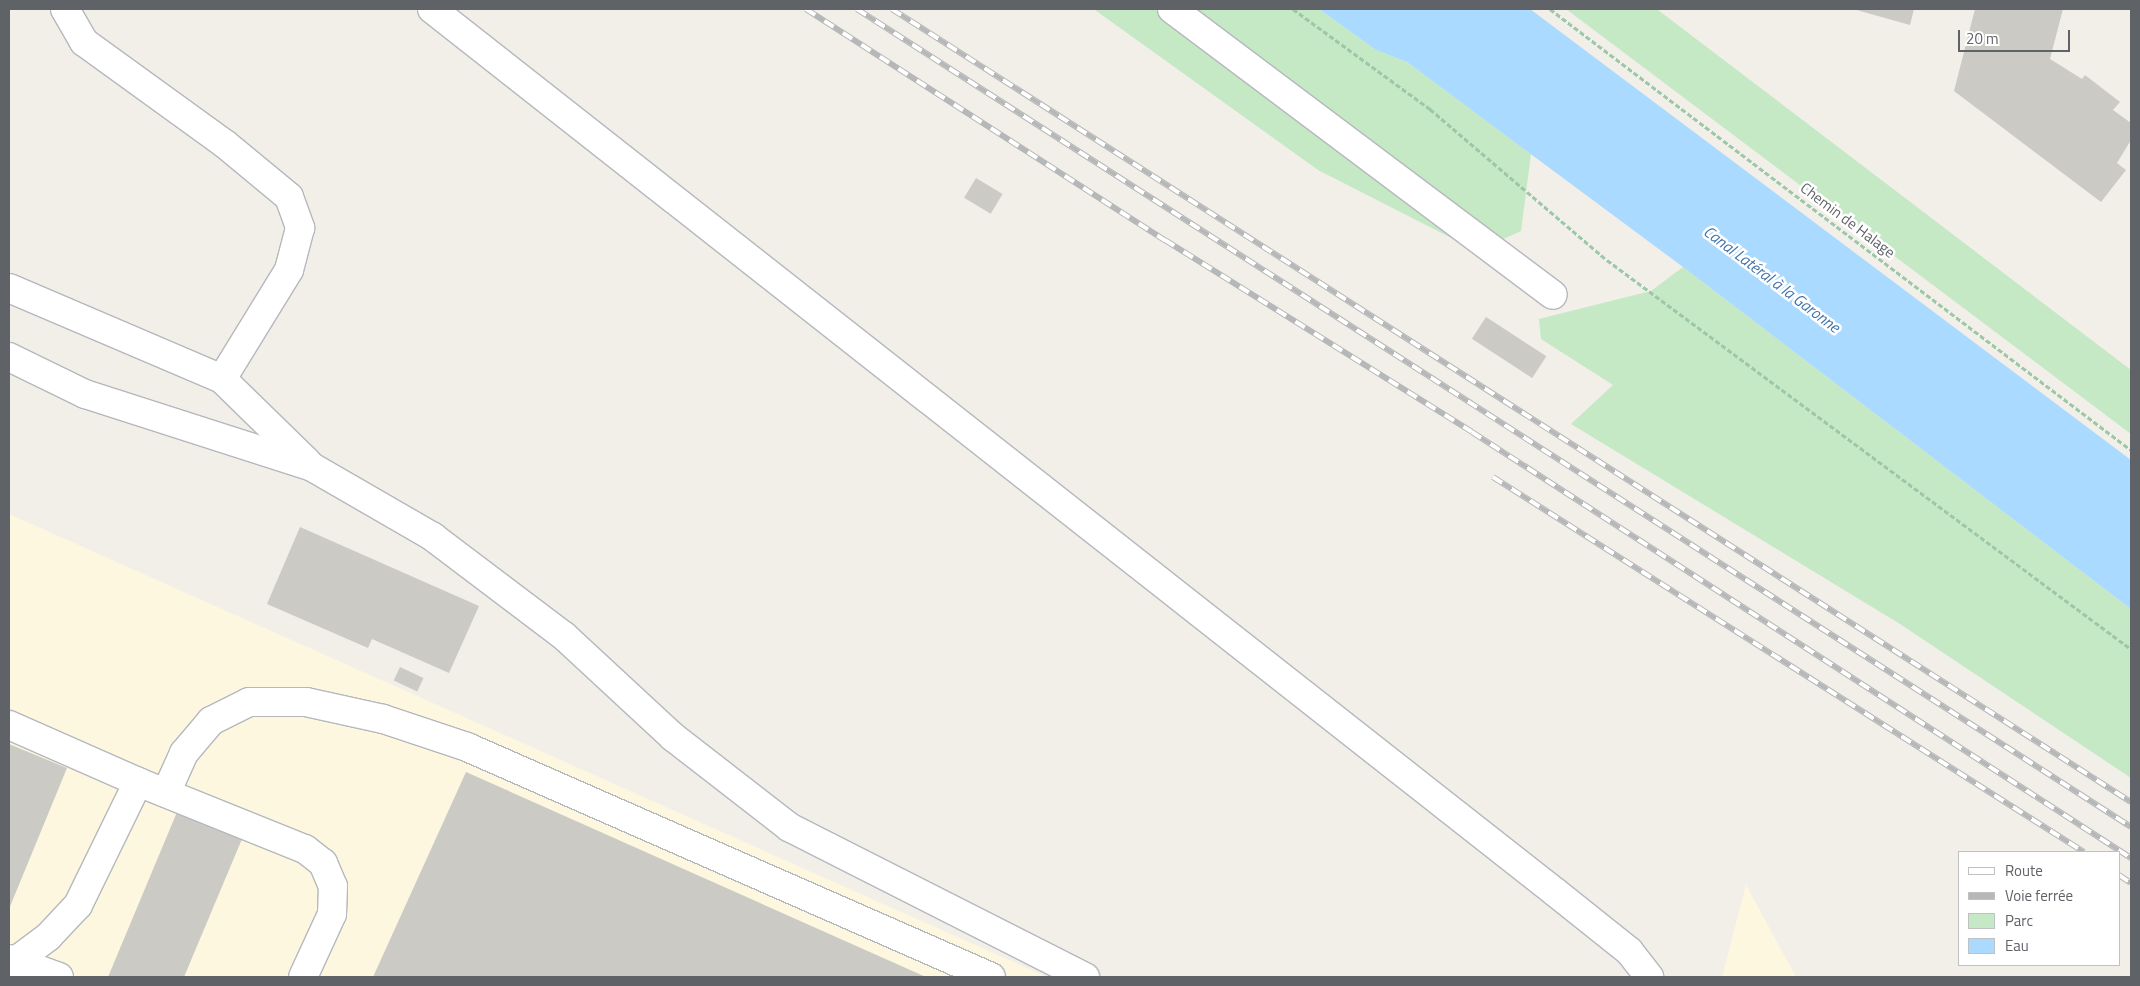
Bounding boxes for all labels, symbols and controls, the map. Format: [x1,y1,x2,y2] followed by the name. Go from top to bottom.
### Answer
[1960,20,2072,52] scale bar
[1966,27,1999,50] text: 20 m
[1797,179,1899,261] street label: Chemin de Halage
[1700,221,1844,337] water label: Canal Latéral à la Garonne
[1958,851,2120,966] legend
[2005,859,2043,882] text: Route
[2005,884,2073,907] text: Voie ferrée
[2005,909,2033,932] text: Parc
[2005,934,2029,957] text: Eau

